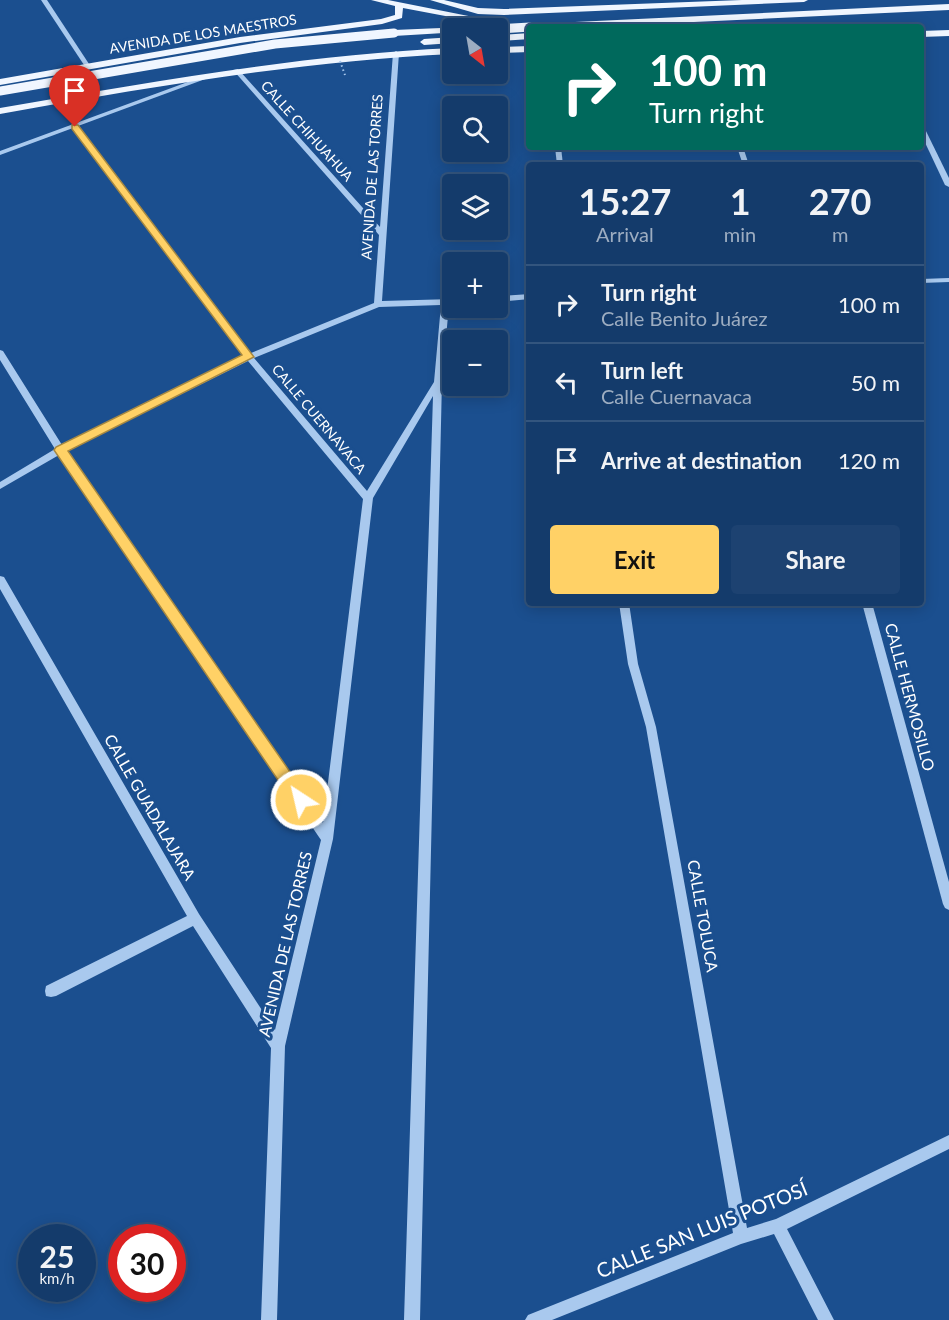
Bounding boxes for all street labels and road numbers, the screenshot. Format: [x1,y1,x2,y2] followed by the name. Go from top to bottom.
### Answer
[108,10,298,57] street label: AVENIDA DE LOS MAESTROS
[258,77,357,185] street label: CALLE CHIHUAHUA
[357,94,386,260] street label: AVENIDA DE LAS TORRES
[269,361,370,477] street label: CALLE CUERNAVACA
[882,621,939,773] street label: CALLE HERMOSILLO
[101,730,200,883] street label: CALLE GUADALAJARA
[254,849,315,1038] street label: AVENIDA DE LAS TORRES
[684,858,723,974] street label: CALLE TOLUCA
[593,1175,812,1282] street label: CALLE SAN LUIS POTOSÍ

